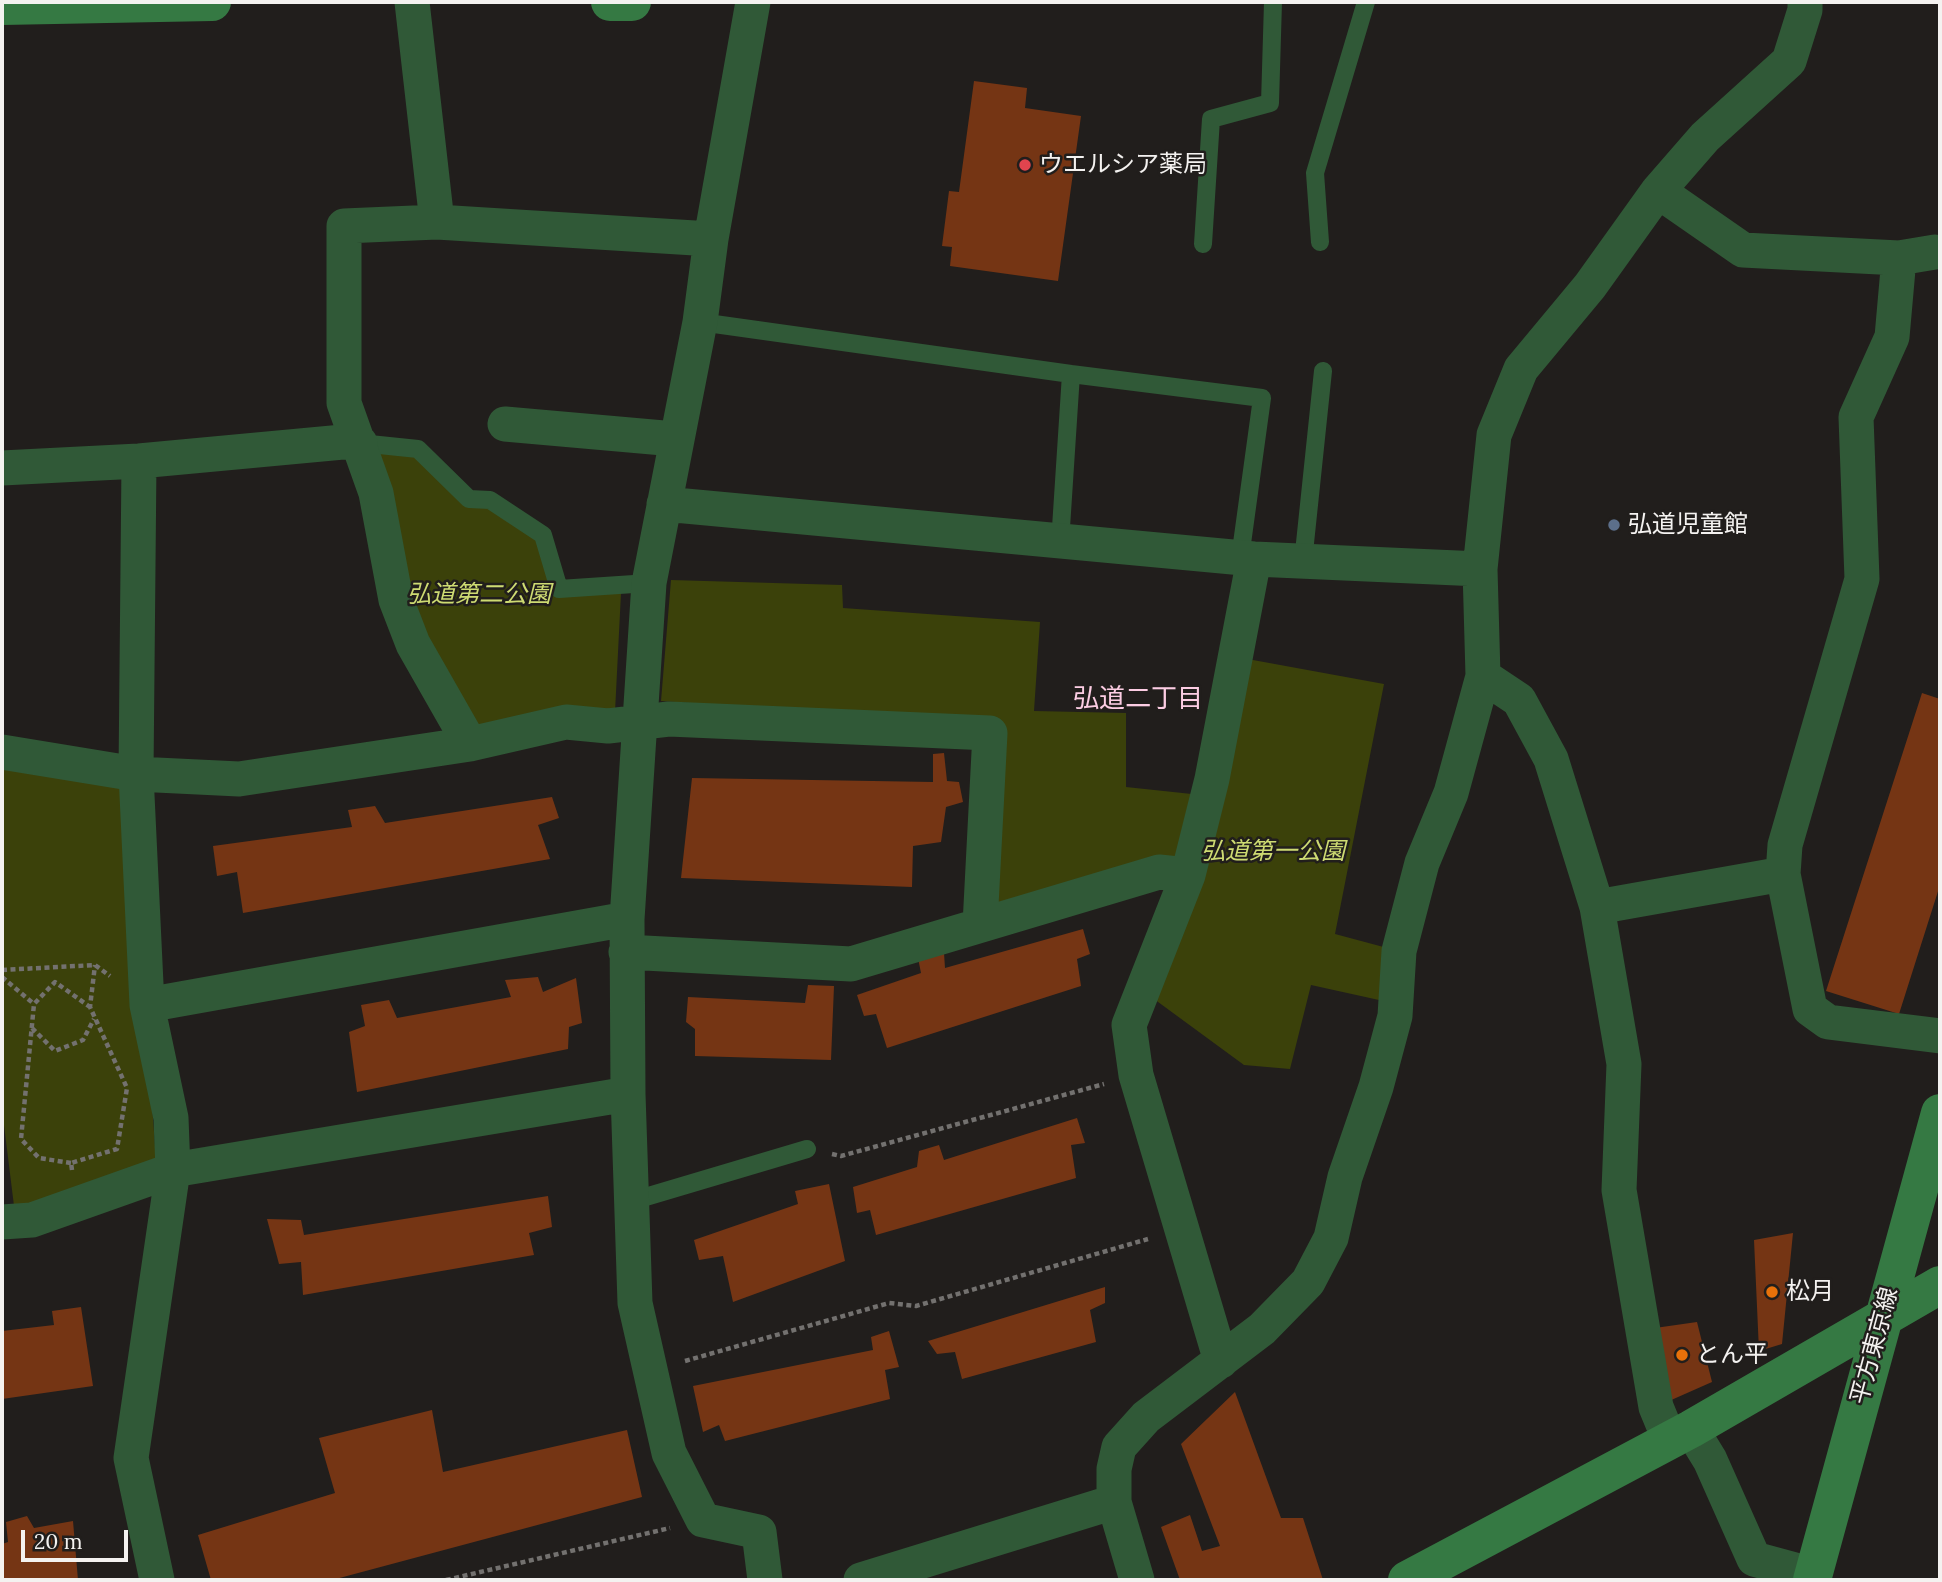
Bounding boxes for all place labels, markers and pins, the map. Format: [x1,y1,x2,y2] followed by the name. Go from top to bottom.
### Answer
[1039,151,1207,179] place label: ウエルシア薬局
[1017,157,1033,173] marker: ウエルシア薬局
[1628,511,1748,539] place label: 弘道児童館
[1606,517,1622,533] marker: 弘道児童館
[1786,1278,1834,1306] place label: 松月
[1764,1284,1780,1300] marker: 松月
[1696,1341,1768,1369] place label: とん平
[1674,1347,1690,1363] marker: とん平

